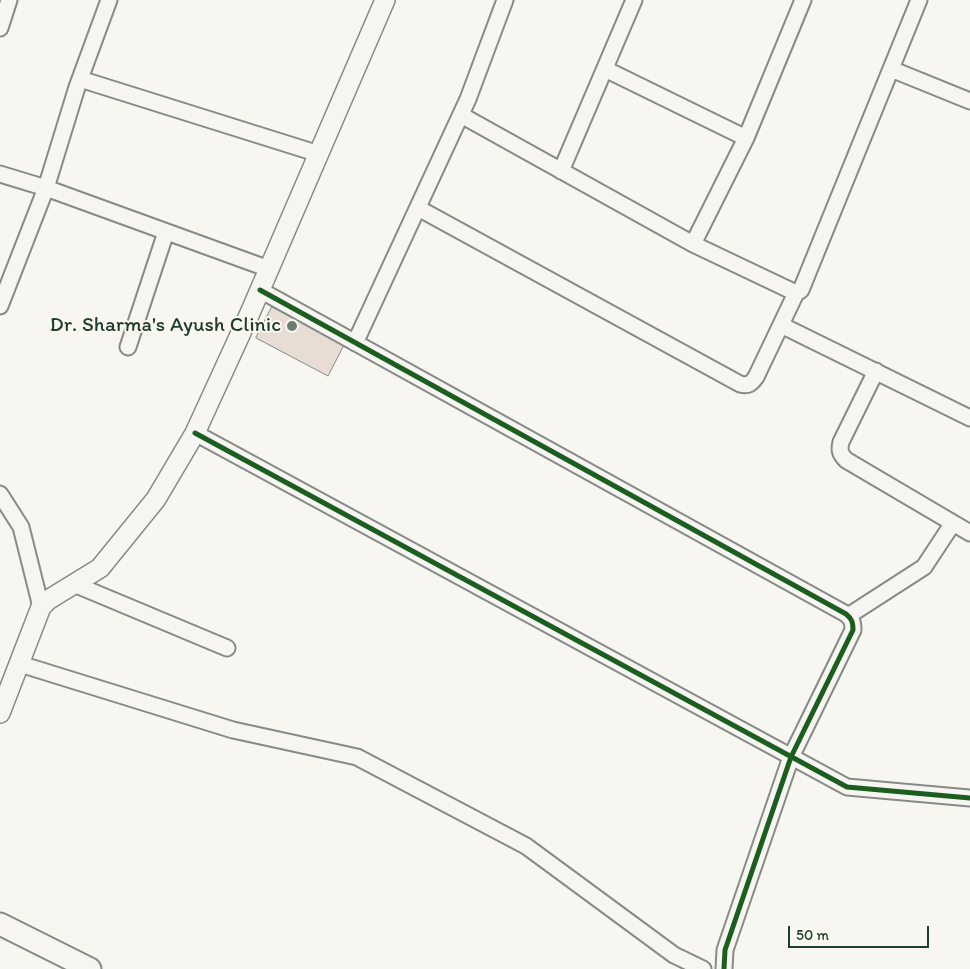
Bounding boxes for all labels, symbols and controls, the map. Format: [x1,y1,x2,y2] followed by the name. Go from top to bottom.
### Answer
[50,313,281,339] place label: Dr. Sharma's Ayush Clinic
[285,319,299,333] marker: Dr. Sharma's Ayush Clinic
[790,916,931,948] scale bar
[796,926,829,944] text: 50 m

